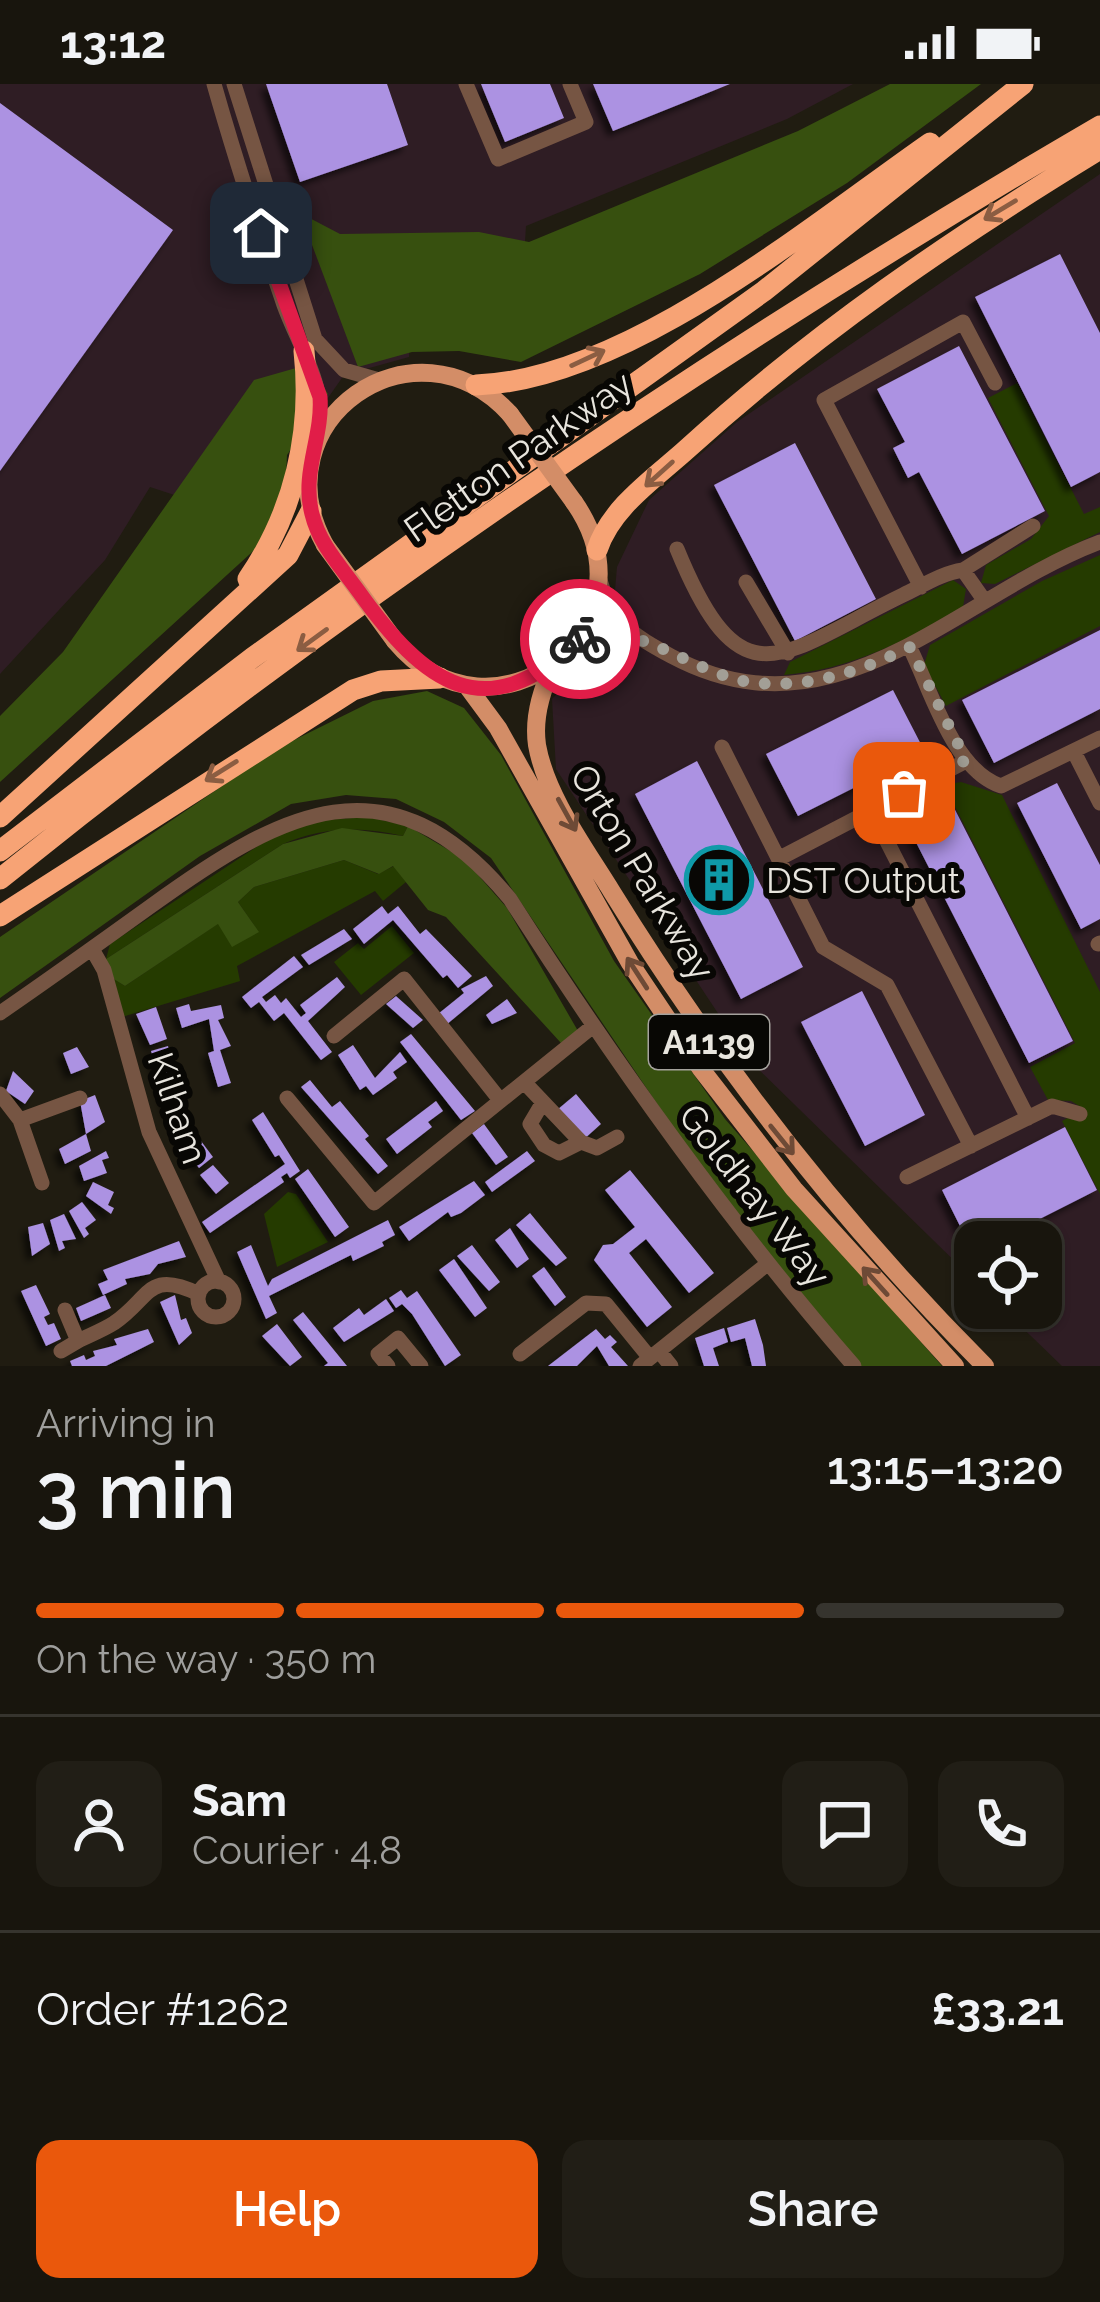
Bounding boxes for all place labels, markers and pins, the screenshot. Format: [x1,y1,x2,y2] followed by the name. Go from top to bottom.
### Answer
[210,182,312,284] pin
[853,742,955,844] pin
[684,845,754,915] building icon: DST Output
[766,859,960,901] place label: DST Output

